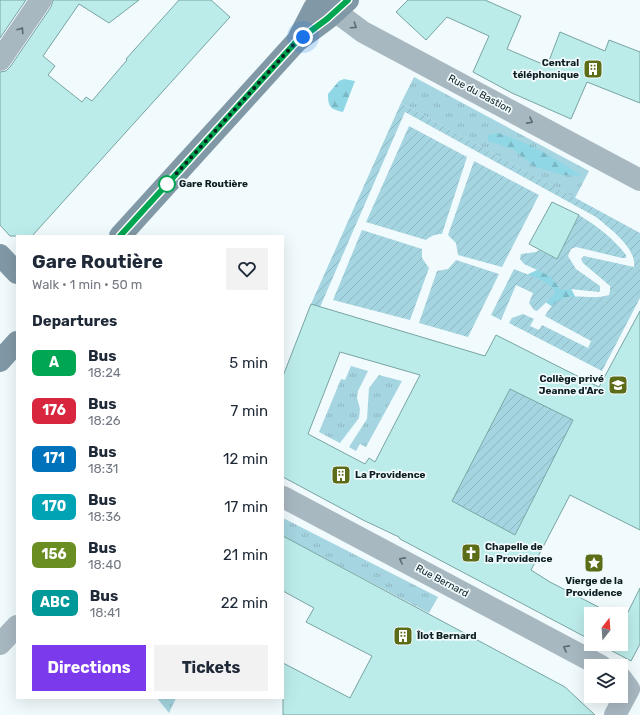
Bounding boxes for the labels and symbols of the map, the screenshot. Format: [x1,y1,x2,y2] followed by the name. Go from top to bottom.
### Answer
[350,21,357,28] one-way arrow
[16,27,24,34] one-way arrow
[293,27,313,47] your location
[513,57,579,81] place label: Central téléphonique
[582,58,604,80] building icon: Central téléphonique
[446,72,514,116] street label: Rue du Bastion
[526,116,534,124] one-way arrow
[158,175,176,193] marker: Gare Routière
[179,178,248,190] place label: Gare Routière
[539,373,604,397] place label: Collège privé Jeanne d'Arc
[607,374,629,396] school or university icon: Collège privé Jeanne d'Arc
[330,464,352,486] building icon: La Providence
[355,469,426,481] place label: La Providence
[485,541,552,565] place label: Chapelle de la Providence
[460,542,482,564] church icon: Chapelle de la Providence
[583,552,605,574] place icon: Vierge de la Providence
[399,557,406,565] one-way arrow
[414,562,470,600] street label: Rue Bernard
[565,575,623,599] place label: Vierge de la Providence
[584,607,628,651] north arrow
[392,625,414,647] building icon: Îlot Bernard
[416,630,477,642] place label: Îlot Bernard
[563,645,571,652] one-way arrow

